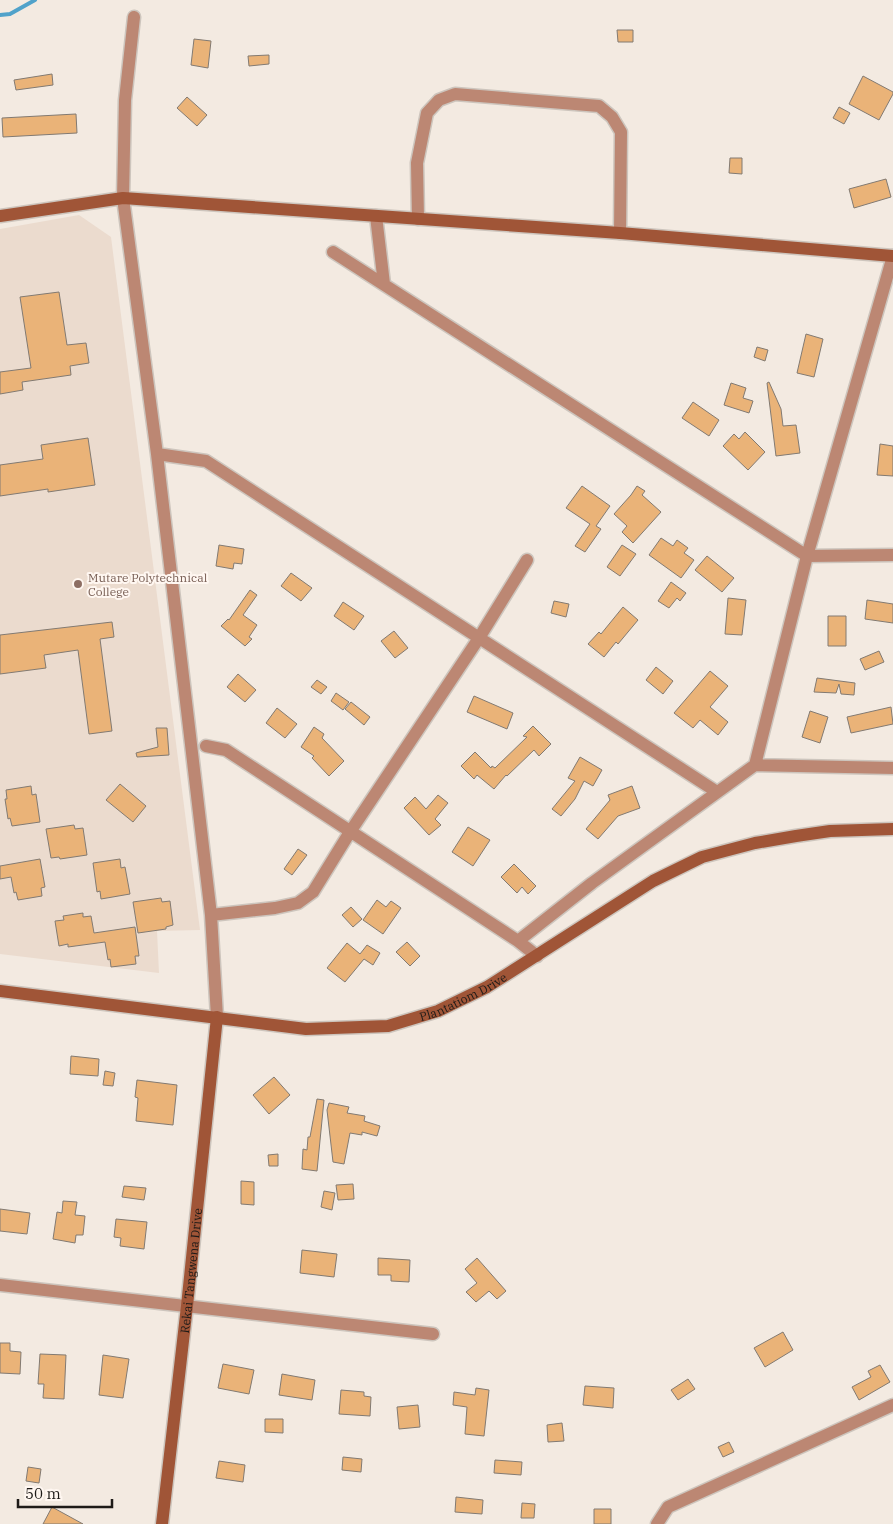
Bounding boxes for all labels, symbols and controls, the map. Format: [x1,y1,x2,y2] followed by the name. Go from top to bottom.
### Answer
[88,570,208,599] place label: Mutare Polytechnical College
[72,578,84,590] marker: Mutare Polytechnical College
[417,969,509,1024] street label: Plantatiom Drive
[176,1207,205,1334] street label: Rekai Tangwena Drive
[18,1476,111,1508] scale bar
[25,1484,61,1503] text: 50 m

